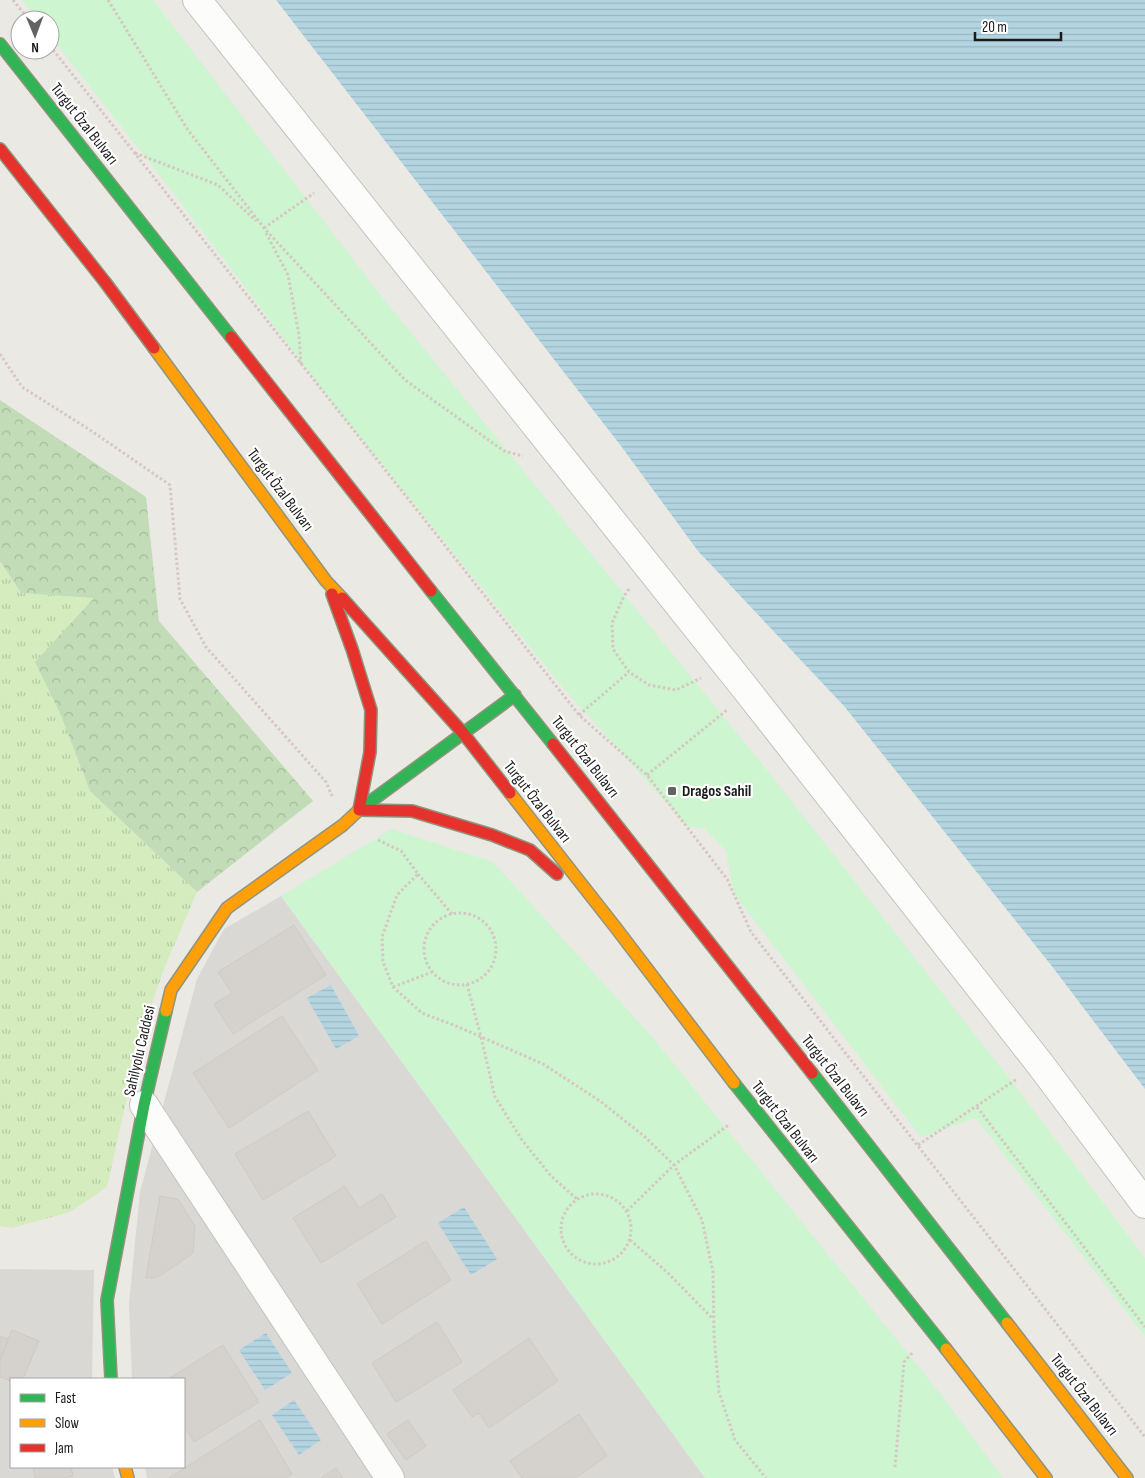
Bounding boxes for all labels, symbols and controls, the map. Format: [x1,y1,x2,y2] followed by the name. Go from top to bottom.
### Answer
[10,10,60,60] north arrow
[975,10,1061,42] scale bar
[982,18,1007,37] text: 20 m
[31,39,39,56] text: N
[46,79,122,169] street label: Turgut Özal Bulvarı
[243,445,317,535] street label: Turgut Özal Bulvarı
[547,712,623,802] street label: Turgut Özal Bulavrı
[499,757,575,847] street label: Turgut Özal Bulvarı
[682,782,751,801] place label: Dragos Sahil
[666,785,678,797] marker: Dragos Sahil
[120,1004,160,1098] street label: Sahilyolu Caddesi
[797,1031,873,1121] street label: Turgut Özal Bulavrı
[747,1077,823,1167] street label: Turgut Özal Bulvarı
[1046,1350,1122,1440] street label: Turgut Özal Bulavrı
[10,1378,185,1468] legend
[55,1389,77,1408] text: Fast
[55,1414,79,1433] text: Slow
[54,1439,73,1458] text: Jam

